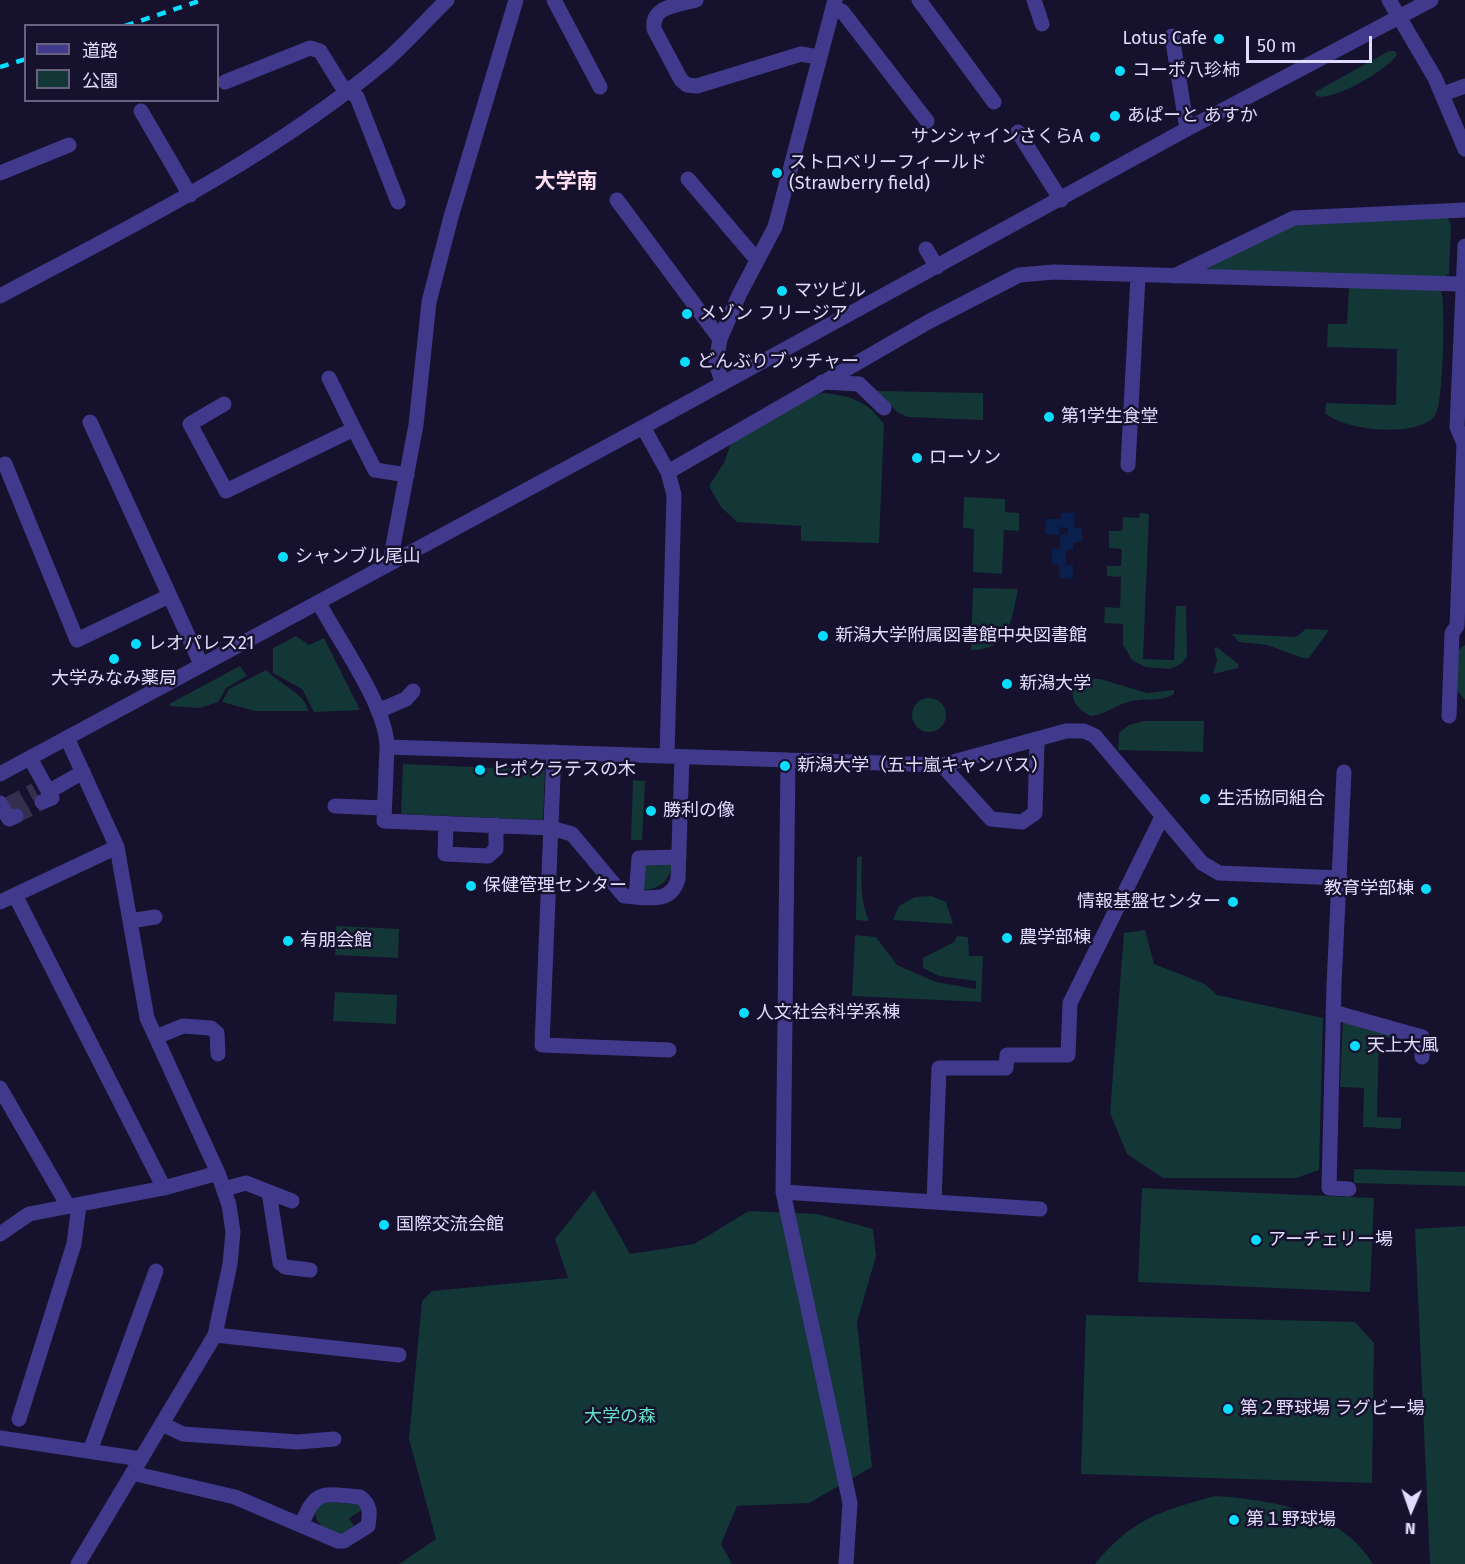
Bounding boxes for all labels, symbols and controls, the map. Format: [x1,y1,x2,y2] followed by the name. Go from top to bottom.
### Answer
[24,24,219,102] legend
[1249,24,1375,62] scale bar
[1122,28,1207,50] place label: Lotus Cafe
[1212,32,1226,46] marker: Lotus Cafe
[1257,35,1296,57] text: 50 m
[82,40,118,62] text: 道路
[1132,60,1240,82] place label: コーポ八珍柿
[1113,64,1127,78] marker: コーポ八珍柿
[82,70,118,92] text: 公園
[1127,105,1258,127] place label: あぱーと あすか
[1108,109,1122,123] marker: あぱーと あすか
[911,126,1083,148] place label: サンシャインさくらA
[1088,130,1102,144] marker: サンシャインさくらA
[789,152,987,195] place label: ストロベリーフィールド (Strawberry field)
[770,166,784,180] marker: ストロベリーフィールド (Strawberry field)
[535,169,597,195] district label: 大学南
[794,280,866,302] place label: マツビル
[775,284,789,298] marker: マツビル
[699,303,848,325] place label: メゾン フリージア
[680,307,694,321] marker: メゾン フリージア
[697,351,859,373] place label: どんぶりブッチャー
[678,355,692,369] marker: どんぶりブッチャー
[1061,406,1159,428] place label: 第1学生食堂
[1042,410,1056,424] marker: 第1学生食堂
[929,447,1001,469] place label: ローソン
[910,451,924,465] marker: ローソン
[295,546,421,568] place label: シャンブル尾山
[276,550,290,564] marker: シャンブル尾山
[835,625,1087,647] place label: 新潟大学附属図書館中央図書館
[816,629,830,643] marker: 新潟大学附属図書館中央図書館
[148,633,254,655] place label: レオパレス21
[129,637,143,651] marker: レオパレス21
[107,652,121,666] marker: 大学みなみ薬局
[51,668,177,690] place label: 大学みなみ薬局
[1019,673,1091,695] place label: 新潟大学
[1000,677,1014,691] marker: 新潟大学
[797,755,1049,777] place label: 新潟大学（五十嵐キャンパス）
[492,759,636,781] place label: ヒポクラテスの木
[778,759,792,773] marker: 新潟大学（五十嵐キャンパス）
[473,763,487,777] marker: ヒポクラテスの木
[1217,788,1325,810] place label: 生活協同組合
[1198,792,1212,806] marker: 生活協同組合
[663,800,735,822] place label: 勝利の像
[644,804,658,818] marker: 勝利の像
[483,875,627,897] place label: 保健管理センター
[1324,878,1414,900] place label: 教育学部棟
[464,879,478,893] marker: 保健管理センター
[1419,882,1433,896] marker: 教育学部棟
[1077,891,1221,913] place label: 情報基盤センター
[1226,895,1240,909] marker: 情報基盤センター
[1019,927,1091,949] place label: 農学部棟
[300,930,372,952] place label: 有朋会館
[1000,931,1014,945] marker: 農学部棟
[281,934,295,948] marker: 有朋会館
[756,1002,900,1024] place label: 人文社会科学系棟
[737,1006,751,1020] marker: 人文社会科学系棟
[1367,1035,1439,1057] place label: 天上大風
[1348,1039,1362,1053] marker: 天上大風
[396,1214,504,1236] place label: 国際交流会館
[377,1218,391,1232] marker: 国際交流会館
[1268,1229,1393,1251] place label: アーチェリー場
[1249,1233,1263,1247] marker: アーチェリー場
[1240,1398,1425,1420] place label: 第２野球場 ラグビー場
[1221,1402,1235,1416] marker: 第２野球場 ラグビー場
[584,1406,656,1428] park label: 大学の森
[1381,1480,1441,1540] north arrow
[1246,1509,1336,1531] place label: 第１野球場
[1227,1513,1241,1527] marker: 第１野球場
[1405,1519,1416,1538] text: N

